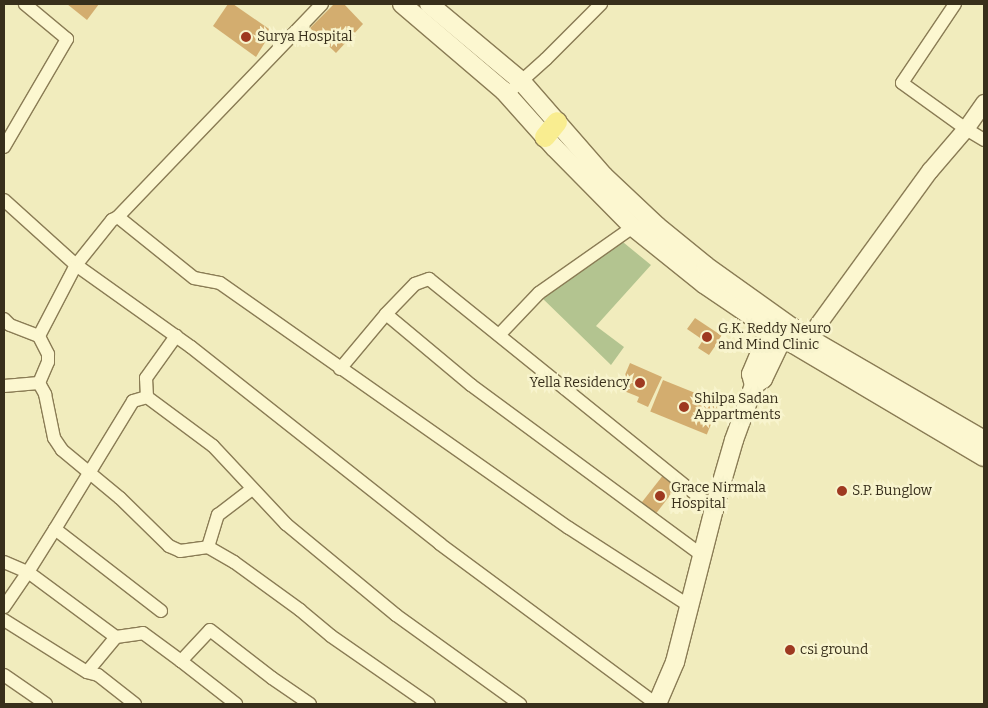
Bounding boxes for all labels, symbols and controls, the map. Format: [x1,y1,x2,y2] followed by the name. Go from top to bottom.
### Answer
[257,29,353,45] place label: Surya Hospital
[239,30,253,44] marker: Surya Hospital
[718,321,831,354] place label: G.K. Reddy Neuro and Mind Clinic
[700,330,714,344] marker: G.K. Reddy Neuro and Mind Clinic
[529,375,630,391] place label: Yella Residency
[634,377,646,389] marker: Yella Residency
[694,391,781,424] place label: Shilpa Sadan Appartments
[678,401,690,413] marker: Shilpa Sadan Appartments
[671,480,766,512] place label: Grace Nirmala Hospital
[852,483,932,499] place label: S.P. Bunglow
[836,485,848,497] marker: S.P. Bunglow
[653,489,667,503] marker: Grace Nirmala Hospital
[800,642,868,658] place label: csi ground
[784,644,796,656] marker: csi ground

